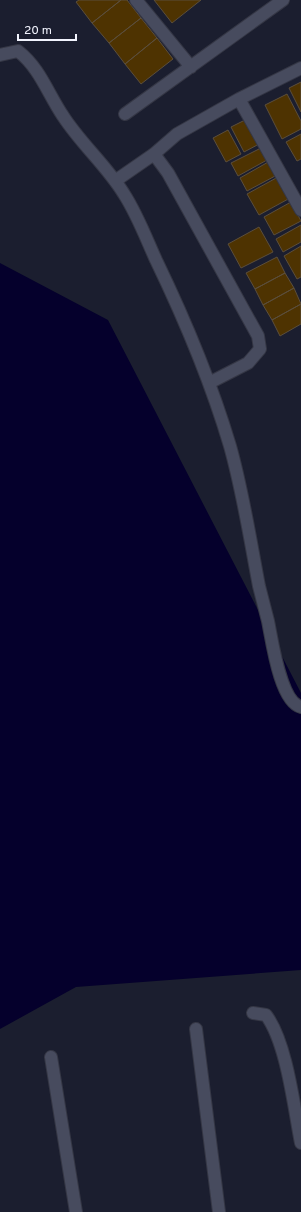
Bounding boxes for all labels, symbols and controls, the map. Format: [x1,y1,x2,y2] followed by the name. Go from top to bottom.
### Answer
[18,16,76,42] scale bar
[24,23,52,39] text: 20 m

